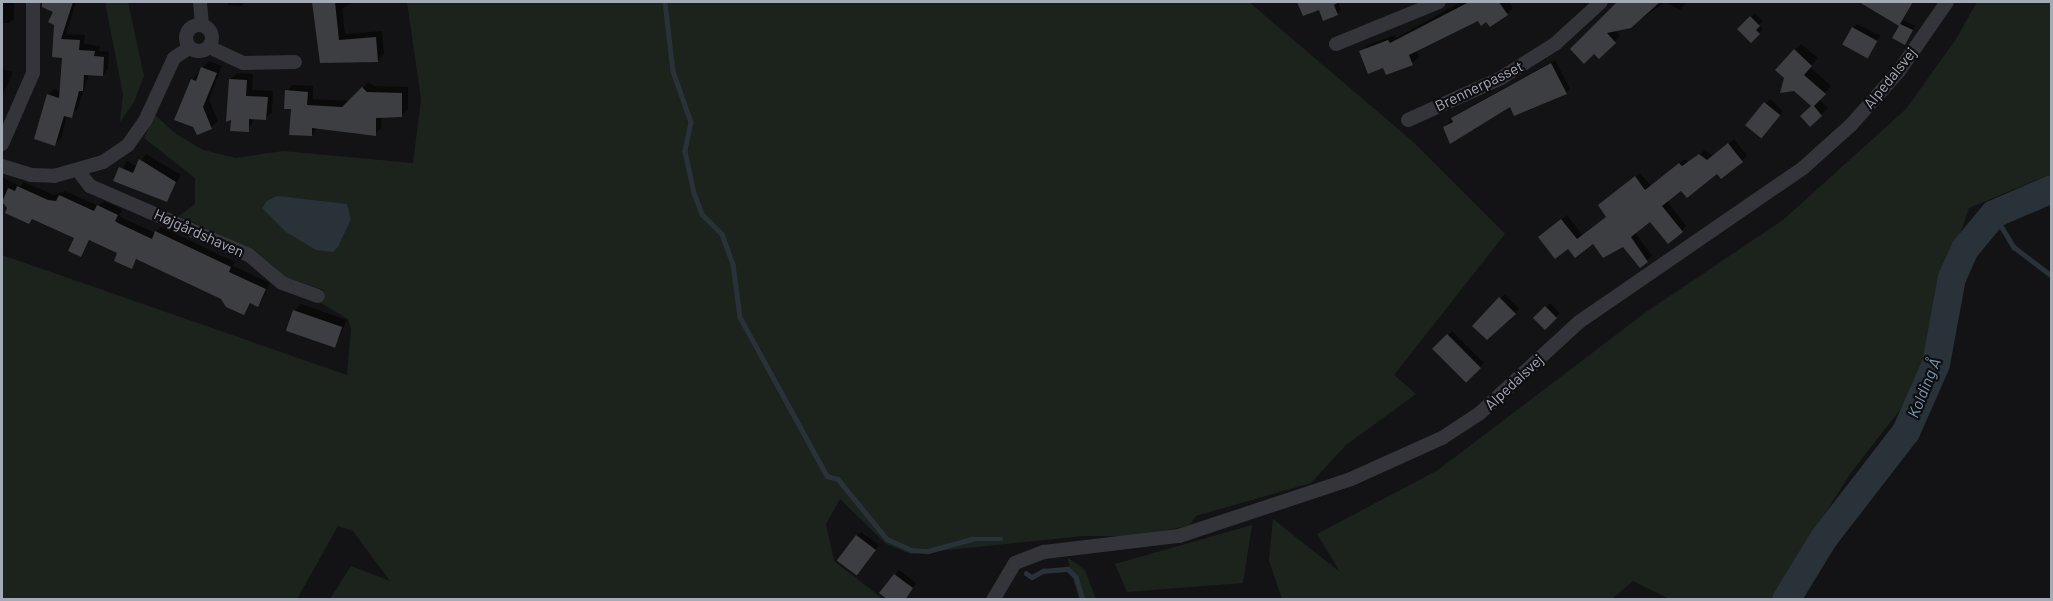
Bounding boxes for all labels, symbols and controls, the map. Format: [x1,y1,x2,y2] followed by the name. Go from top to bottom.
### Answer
[1860,44,1920,112] street label: Alpedalsvej
[1432,57,1526,115] street label: Brennerpasset
[151,205,247,261] street label: Højgårdshaven
[1481,350,1547,414] street label: Alpedalsvej
[1903,355,1945,421] water label: Kolding Å

